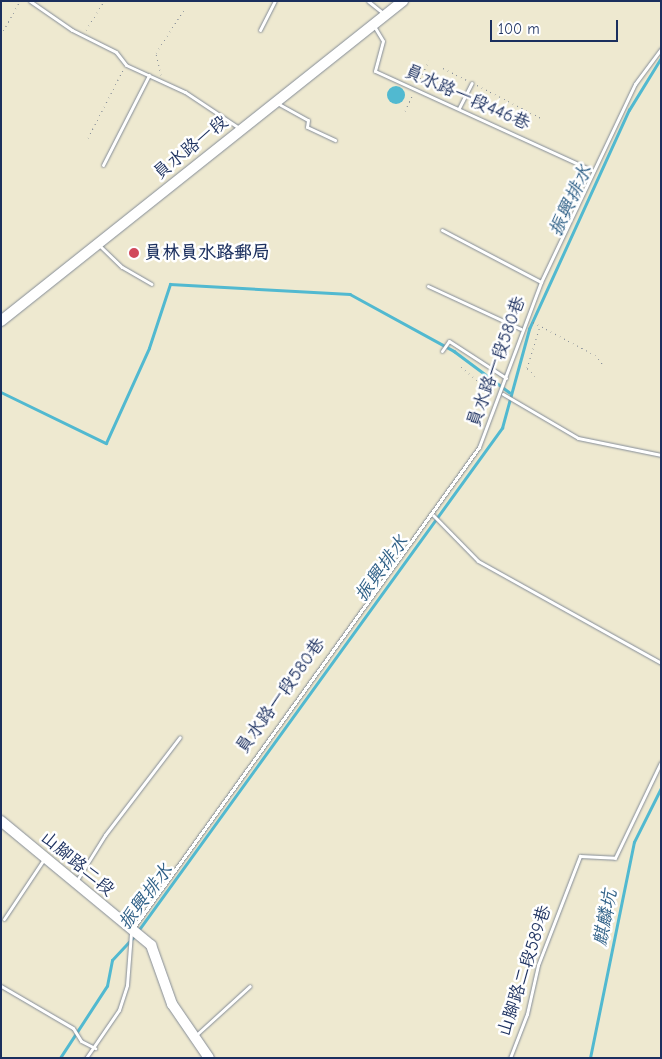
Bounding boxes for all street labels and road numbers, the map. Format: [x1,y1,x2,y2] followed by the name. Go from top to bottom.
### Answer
[401,61,533,135] street label: 員水路一段446巷
[149,111,233,185] street label: 員水路一段
[463,293,531,431] street label: 員水路一段580巷
[232,634,330,758] street label: 員水路一段580巷
[36,827,118,901] street label: 山腳路二段
[494,903,556,1039] street label: 山腳路二段589巷

